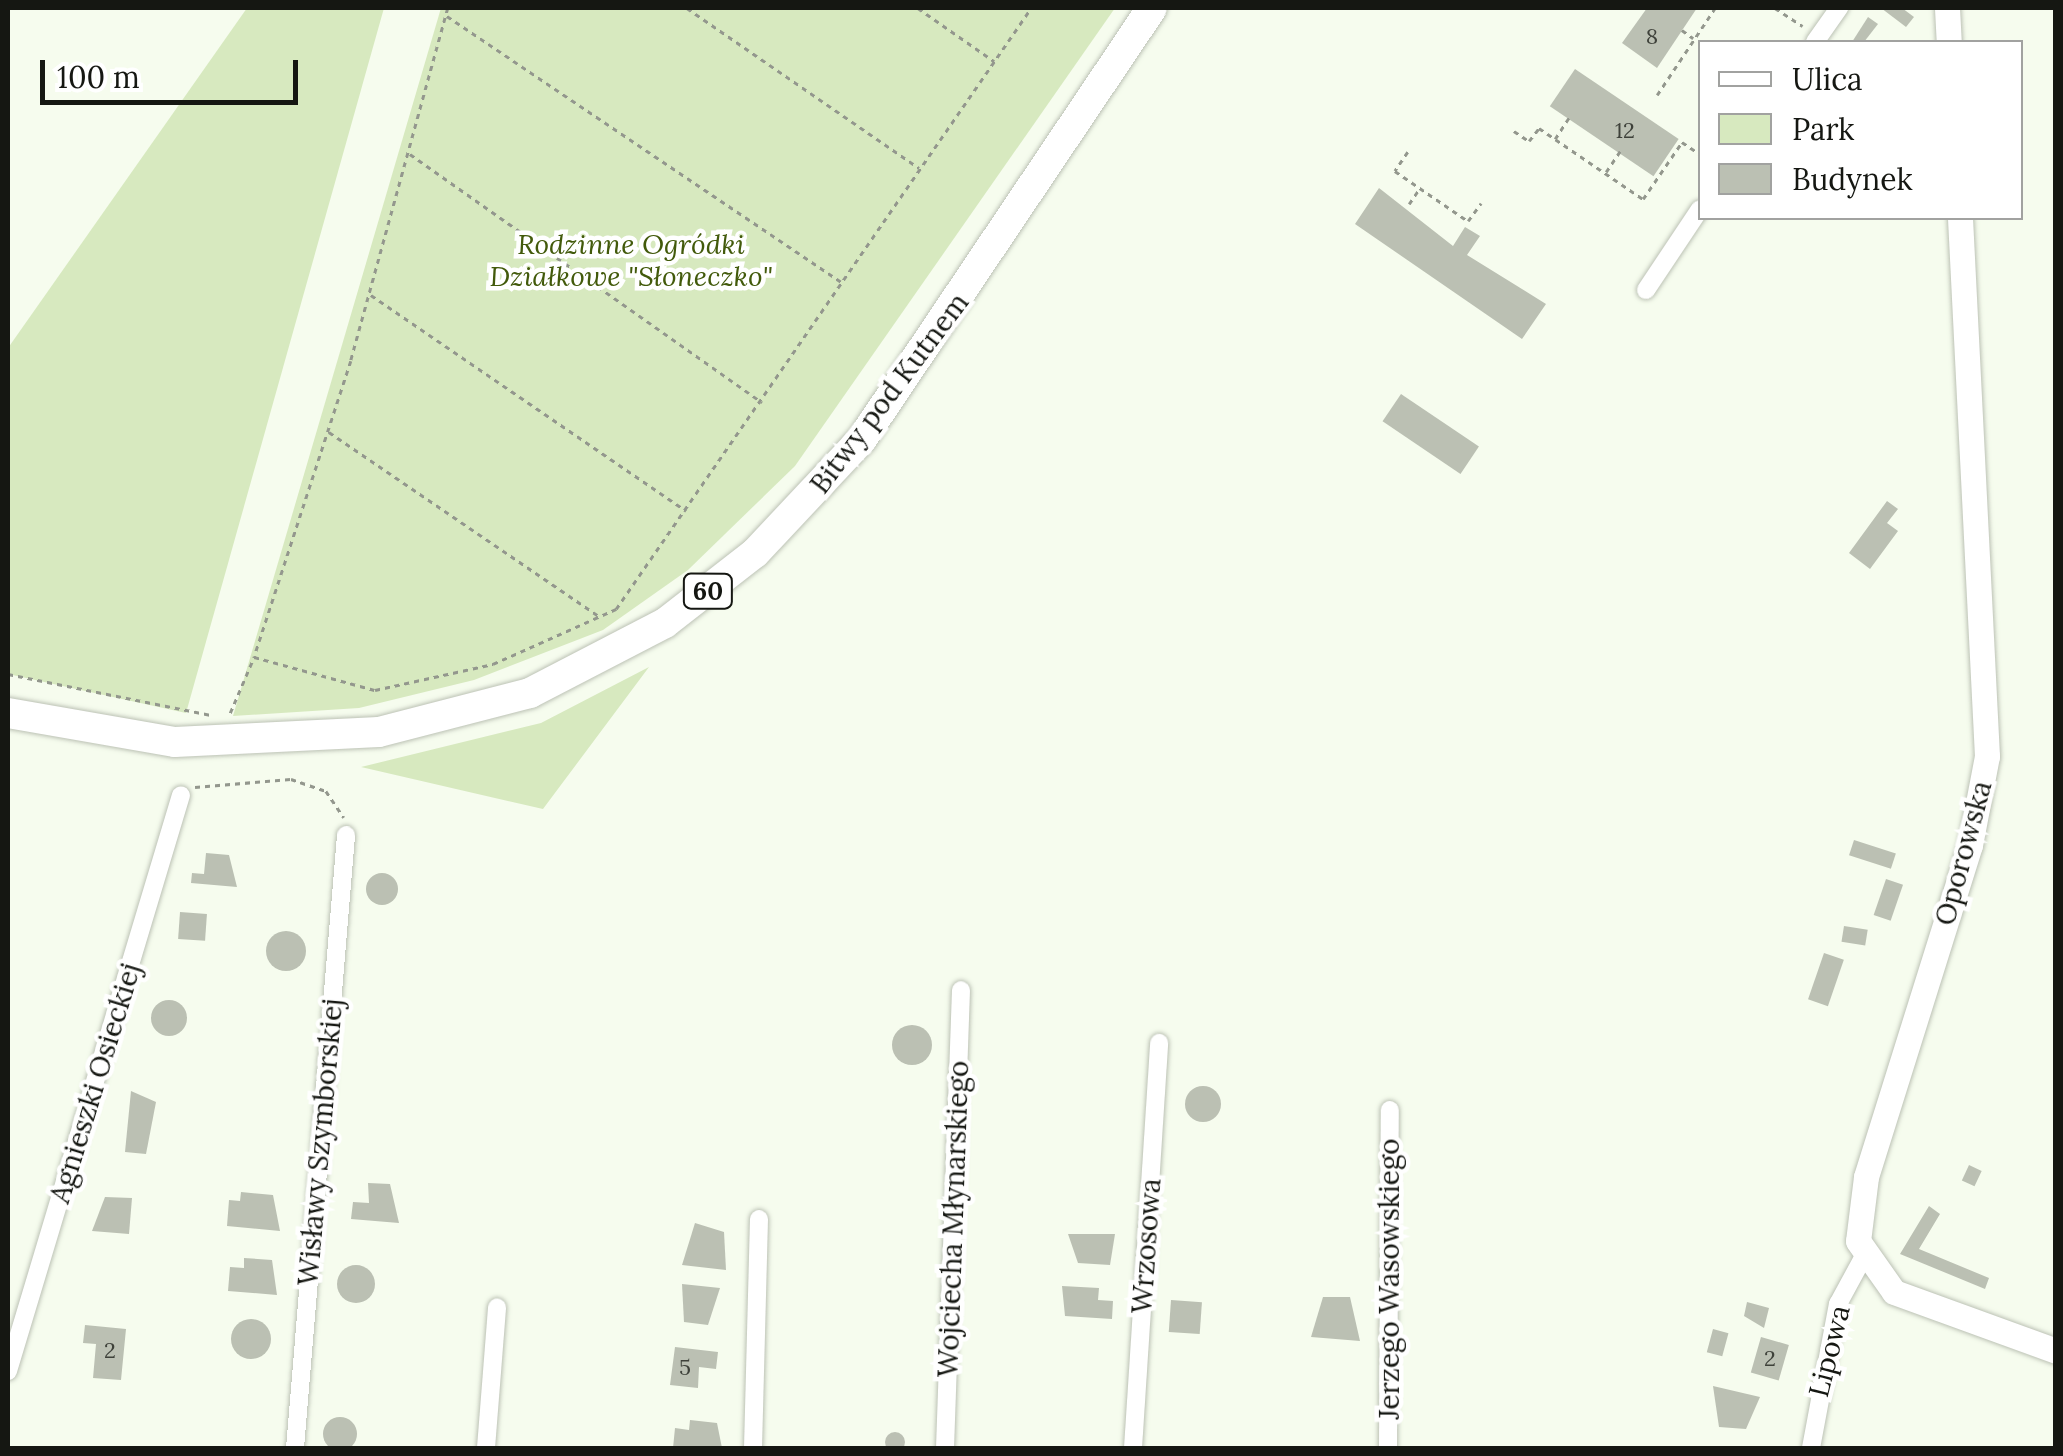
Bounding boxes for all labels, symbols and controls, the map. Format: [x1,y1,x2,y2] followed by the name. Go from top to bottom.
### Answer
[1646,24,1658,50] house number: 8
[45,40,302,102] scale bar
[1698,40,2023,220] legend
[57,58,140,96] text: 100 m
[1792,60,1863,98] text: Ulica
[1792,110,1854,148] text: Park
[1615,118,1635,144] house number: 12
[1792,160,1913,198] text: Budynek
[489,227,773,293] park label: Rodzinne Ogródki Działkowe "Słoneczko"
[803,286,975,500] street label: Bitwy pod Kutnem
[680,571,736,611] road number: 60
[1928,777,1998,929] street label: Oporowska
[43,959,147,1207] street label: Agnieszki Osieckiej
[291,997,349,1287] street label: Wisławy Szymborskiej
[931,1060,975,1378] street label: Wojciecha Młynarskiego
[1372,1138,1406,1420] street label: Jerzego Wasowskiego
[1125,1177,1167,1315] street label: Wrzosowa
[1801,1302,1857,1400] street label: Lipowa
[104,1338,116,1364] house number: 2
[1764,1346,1776,1372] house number: 2
[679,1355,691,1381] house number: 5

